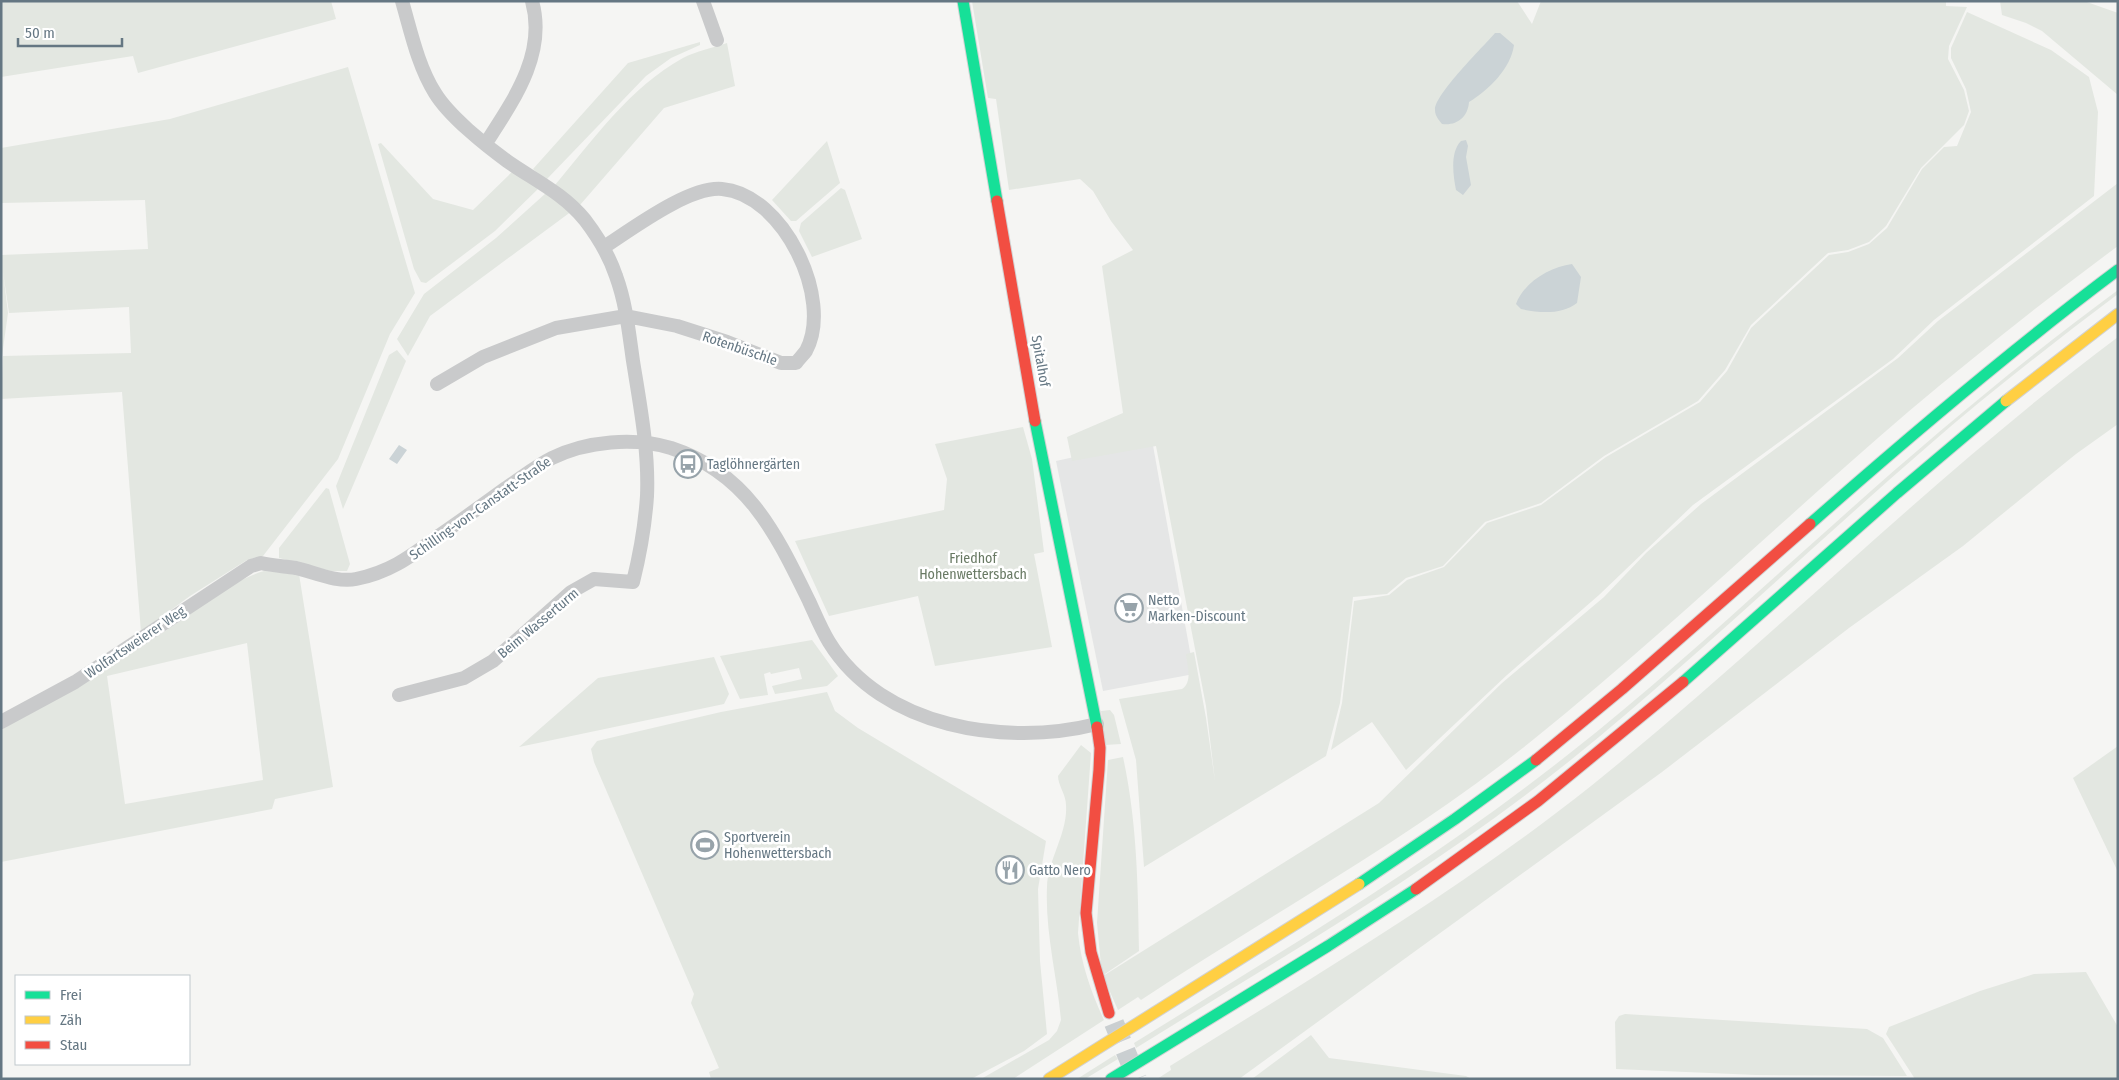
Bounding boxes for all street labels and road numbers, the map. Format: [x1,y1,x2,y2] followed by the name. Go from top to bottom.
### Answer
[700,328,780,369] street label: Rotenbüschle
[1028,334,1054,390] street label: Spitalhof
[406,453,554,564] street label: Schilling-von-Canstatt-Straße
[494,585,582,662] street label: Beim Wasserturm
[82,602,189,682] street label: Wolfartsweierer Weg

